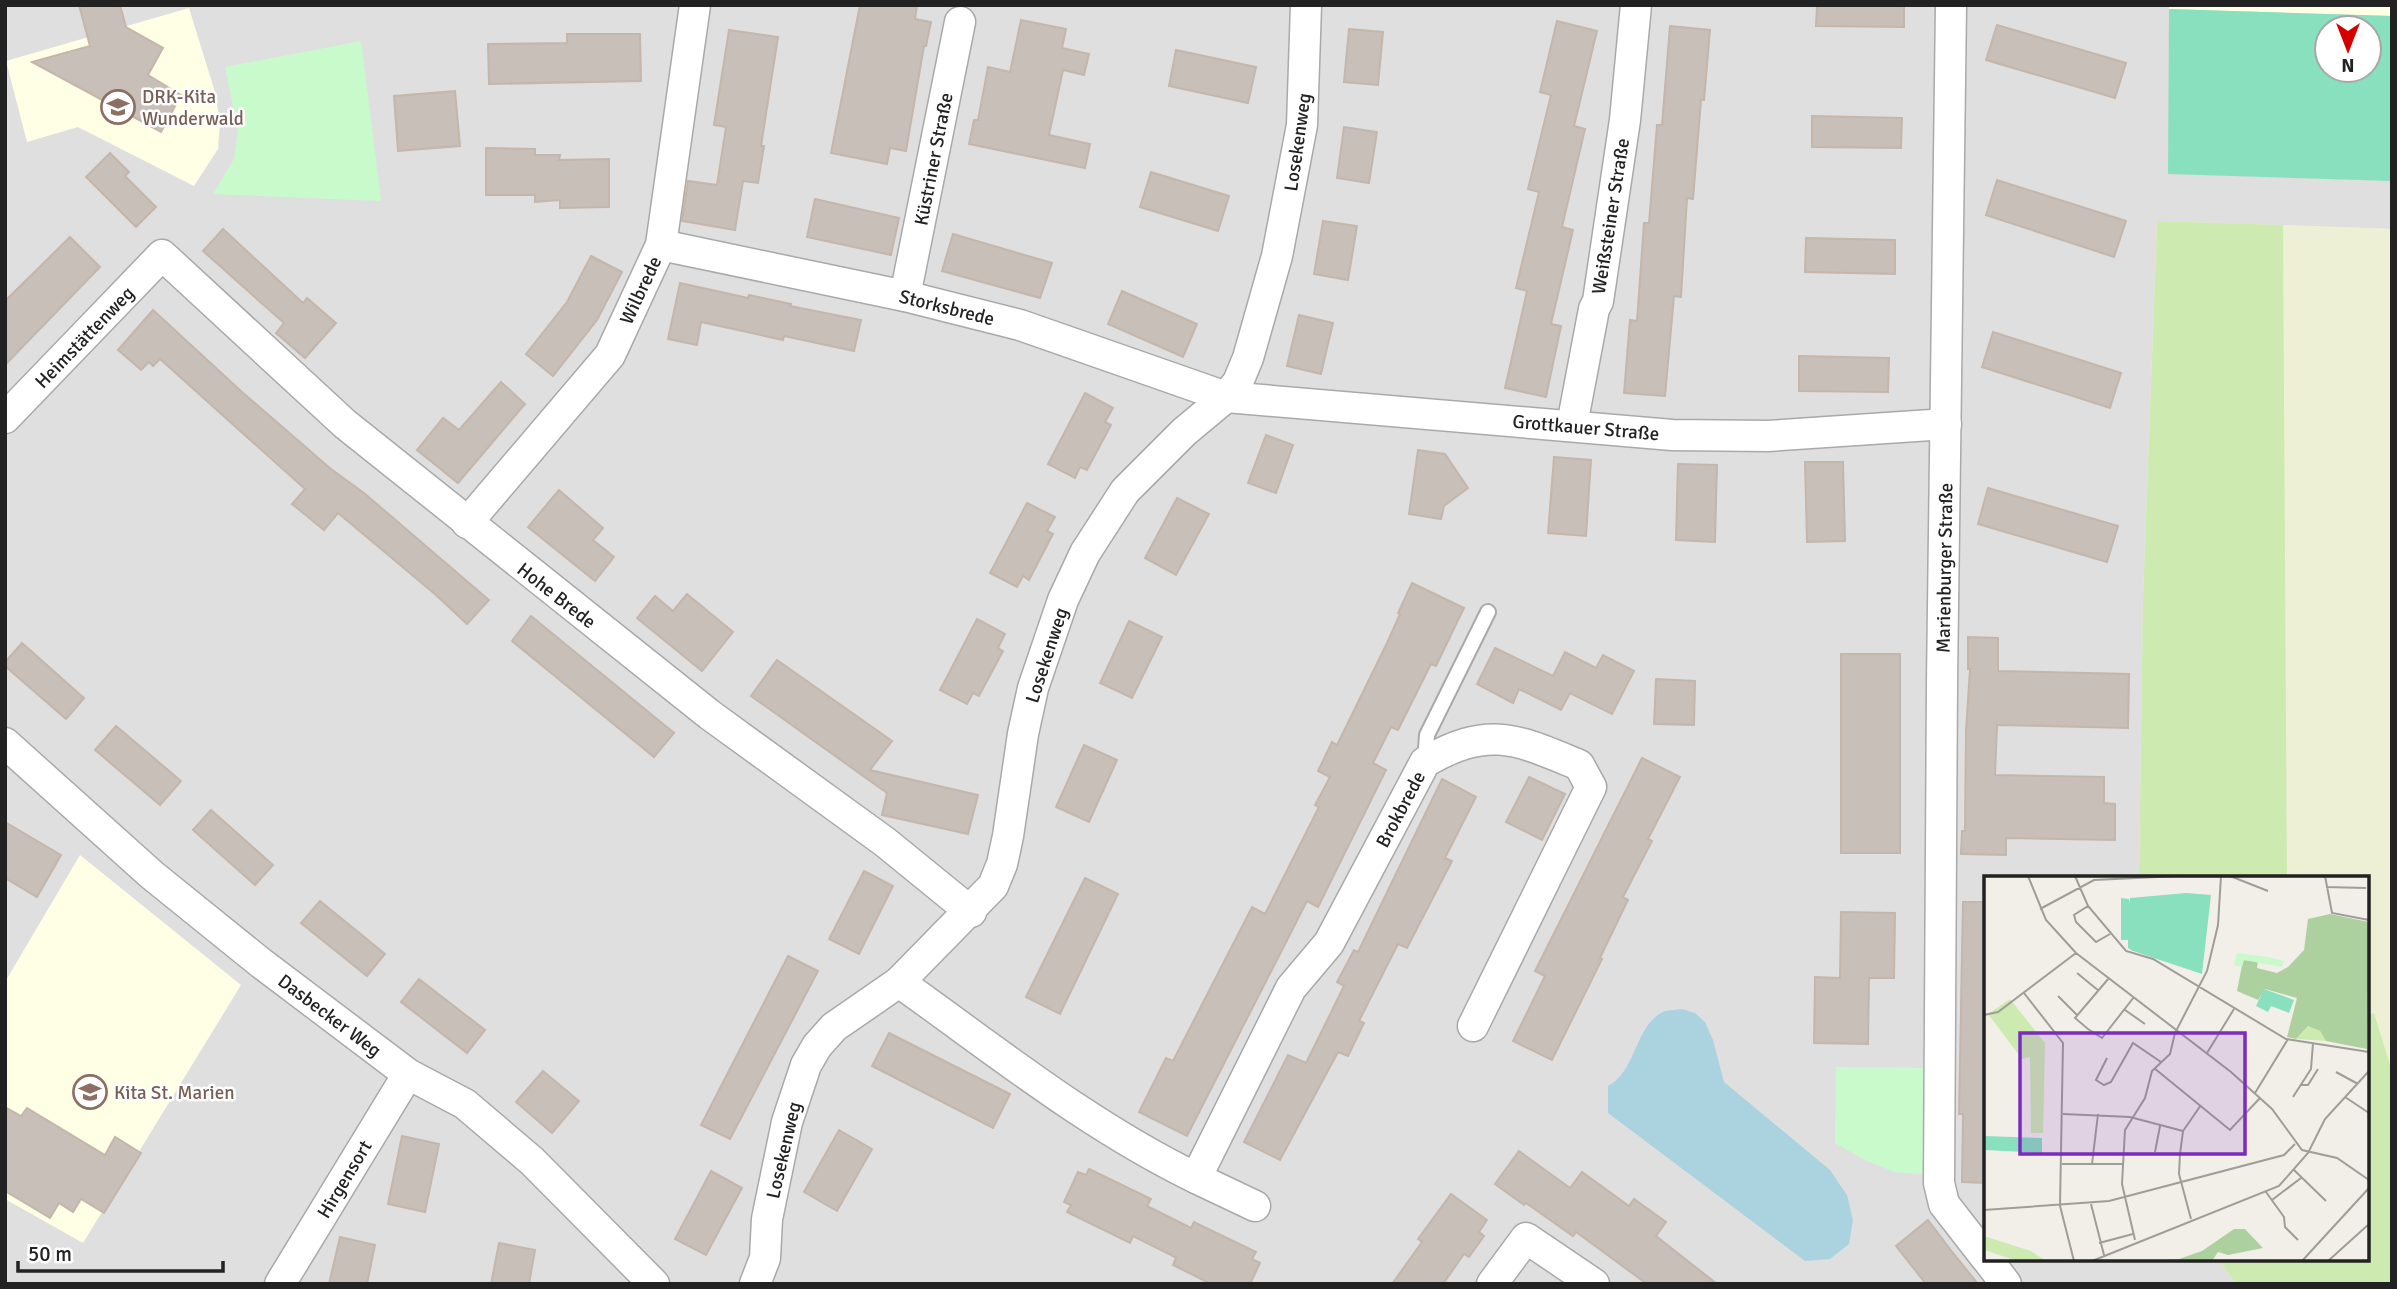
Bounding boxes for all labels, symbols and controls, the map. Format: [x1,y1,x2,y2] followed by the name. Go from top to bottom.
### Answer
[2313,14,2383,84] north arrow
[2341,53,2355,77] text: N
[142,85,244,131] place label: DRK-Kita Wunderwald
[99,88,137,126] school or university icon: DRK-Kita Wunderwald
[909,91,959,228] street label: Küstriner Straße
[1279,92,1317,193] street label: Losekenweg
[1587,136,1635,296] street label: Weißsteiner Straße
[615,252,667,328] street label: Wilbrede
[30,282,139,394] street label: Heimstättenweg
[897,285,997,331] street label: Storksbrede
[1512,410,1660,446] street label: Grottkauer Straße
[1932,483,1958,653] street label: Marienburger Straße
[512,557,601,634] street label: Hohe Brede
[1020,605,1074,706] street label: Losekenweg
[1371,767,1431,852] street label: Brokbrede
[1984,876,2369,1261] inset map
[273,969,386,1063] street label: Dasbecker Weg
[71,1073,109,1111] school or university icon: Kita St. Marien
[114,1081,235,1105] place label: Kita St. Marien
[761,1099,807,1201] street label: Losekenweg
[312,1136,378,1223] street label: Hirgensort
[18,1230,222,1274] scale bar
[28,1241,72,1267] text: 50 m

